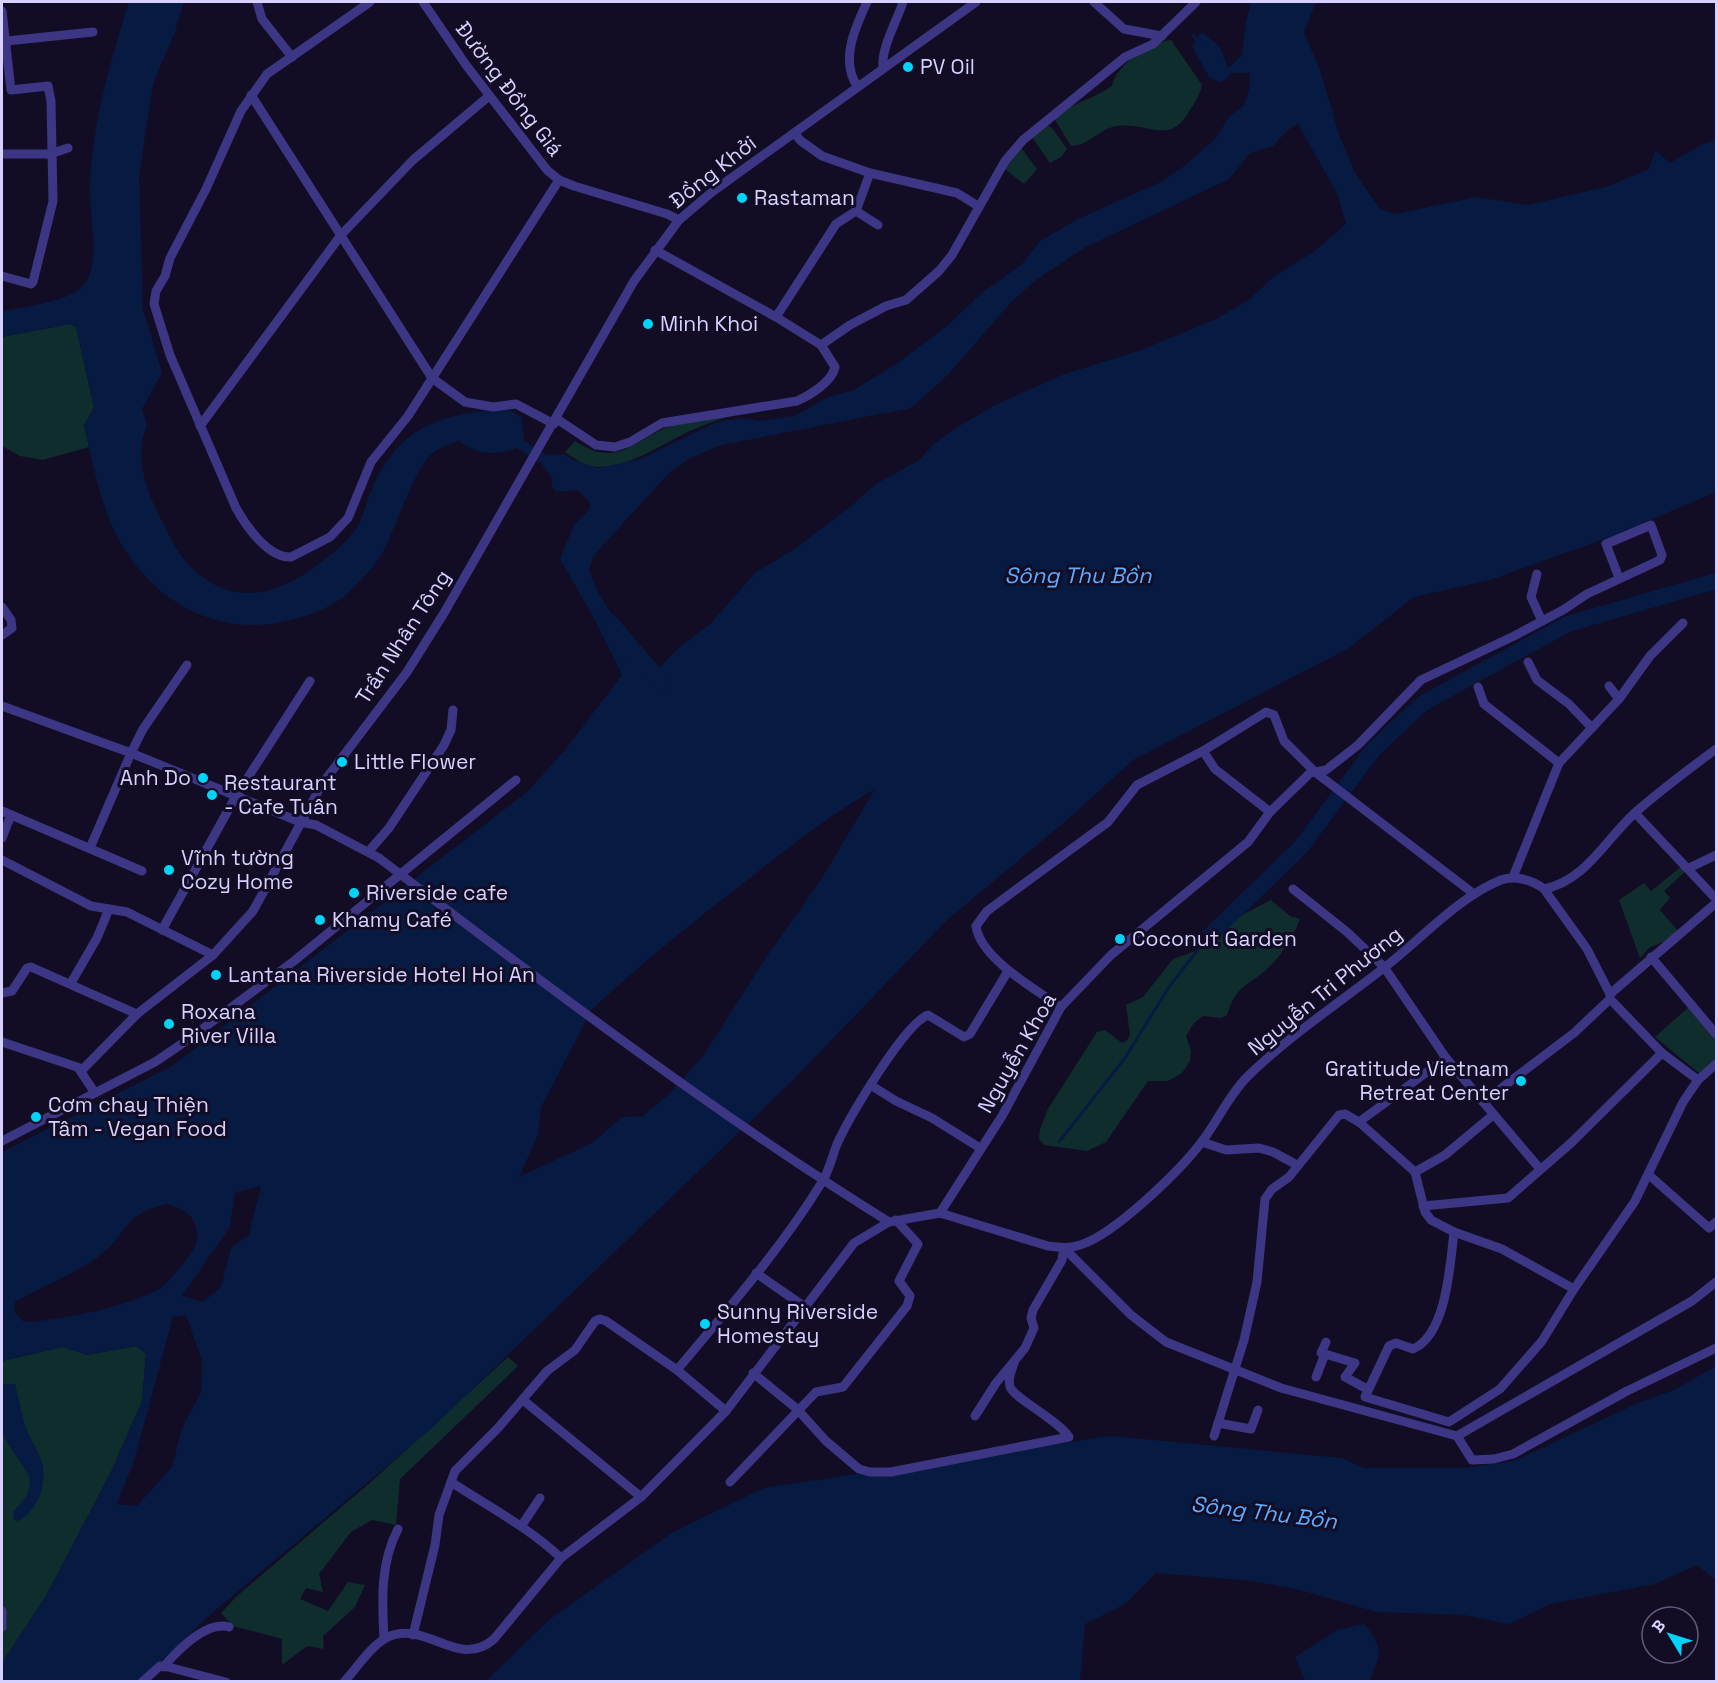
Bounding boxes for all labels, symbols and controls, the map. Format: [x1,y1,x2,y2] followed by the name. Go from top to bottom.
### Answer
[450,16,569,162] street label: Đường Đồng Giá
[920,53,975,80] place label: PV Oil
[901,60,915,74] marker: PV Oil
[664,129,761,214] street label: Đồng Khởi
[754,184,855,211] place label: Rastaman
[735,191,749,205] marker: Rastaman
[660,310,758,337] place label: Minh Khoi
[641,317,655,331] marker: Minh Khoi
[1005,561,1152,589] water label: Sông Thu Bồn
[349,564,456,709] street label: Trần Nhân Tông
[354,748,476,775] place label: Little Flower
[335,755,349,769] marker: Little Flower
[120,764,191,791] place label: Anh Do
[224,769,338,820] place label: Restaurant - Cafe Tuân
[196,771,210,785] marker: Anh Do
[205,788,219,802] marker: Restaurant - Cafe Tuân
[181,844,294,895] place label: Vĩnh tường Cozy Home
[162,863,176,877] marker: Vĩnh tường Cozy Home
[366,879,508,906] place label: Riverside cafe
[347,886,361,900] marker: Riverside cafe
[332,906,452,933] place label: Khamy Café
[313,913,327,927] marker: Khamy Café
[1242,920,1407,1061] street label: Nguyễn Tri Phương
[1132,925,1297,952] place label: Coconut Garden
[1113,932,1127,946] marker: Coconut Garden
[228,961,535,988] place label: Lantana Riverside Hotel Hoi An
[209,968,223,982] marker: Lantana Riverside Hotel Hoi An
[971,988,1062,1118] street label: Nguyễn Khoa
[181,998,276,1049] place label: Roxana River Villa
[162,1017,176,1031] marker: Roxana River Villa
[1325,1055,1509,1106] place label: Gratitude Vietnam Retreat Center
[1514,1074,1528,1088] marker: Gratitude Vietnam Retreat Center
[48,1091,227,1142] place label: Cơm chay Thiện Tâm - Vegan Food
[29,1110,43,1124] marker: Cơm chay Thiện Tâm - Vegan Food
[717,1298,878,1349] place label: Sunny Riverside Homestay
[698,1317,712,1331] marker: Sunny Riverside Homestay
[1189,1489,1339,1535] water label: Sông Thu Bồn
[1640,1605,1700,1665] north arrow
[1647,1615,1670,1637] text: B

